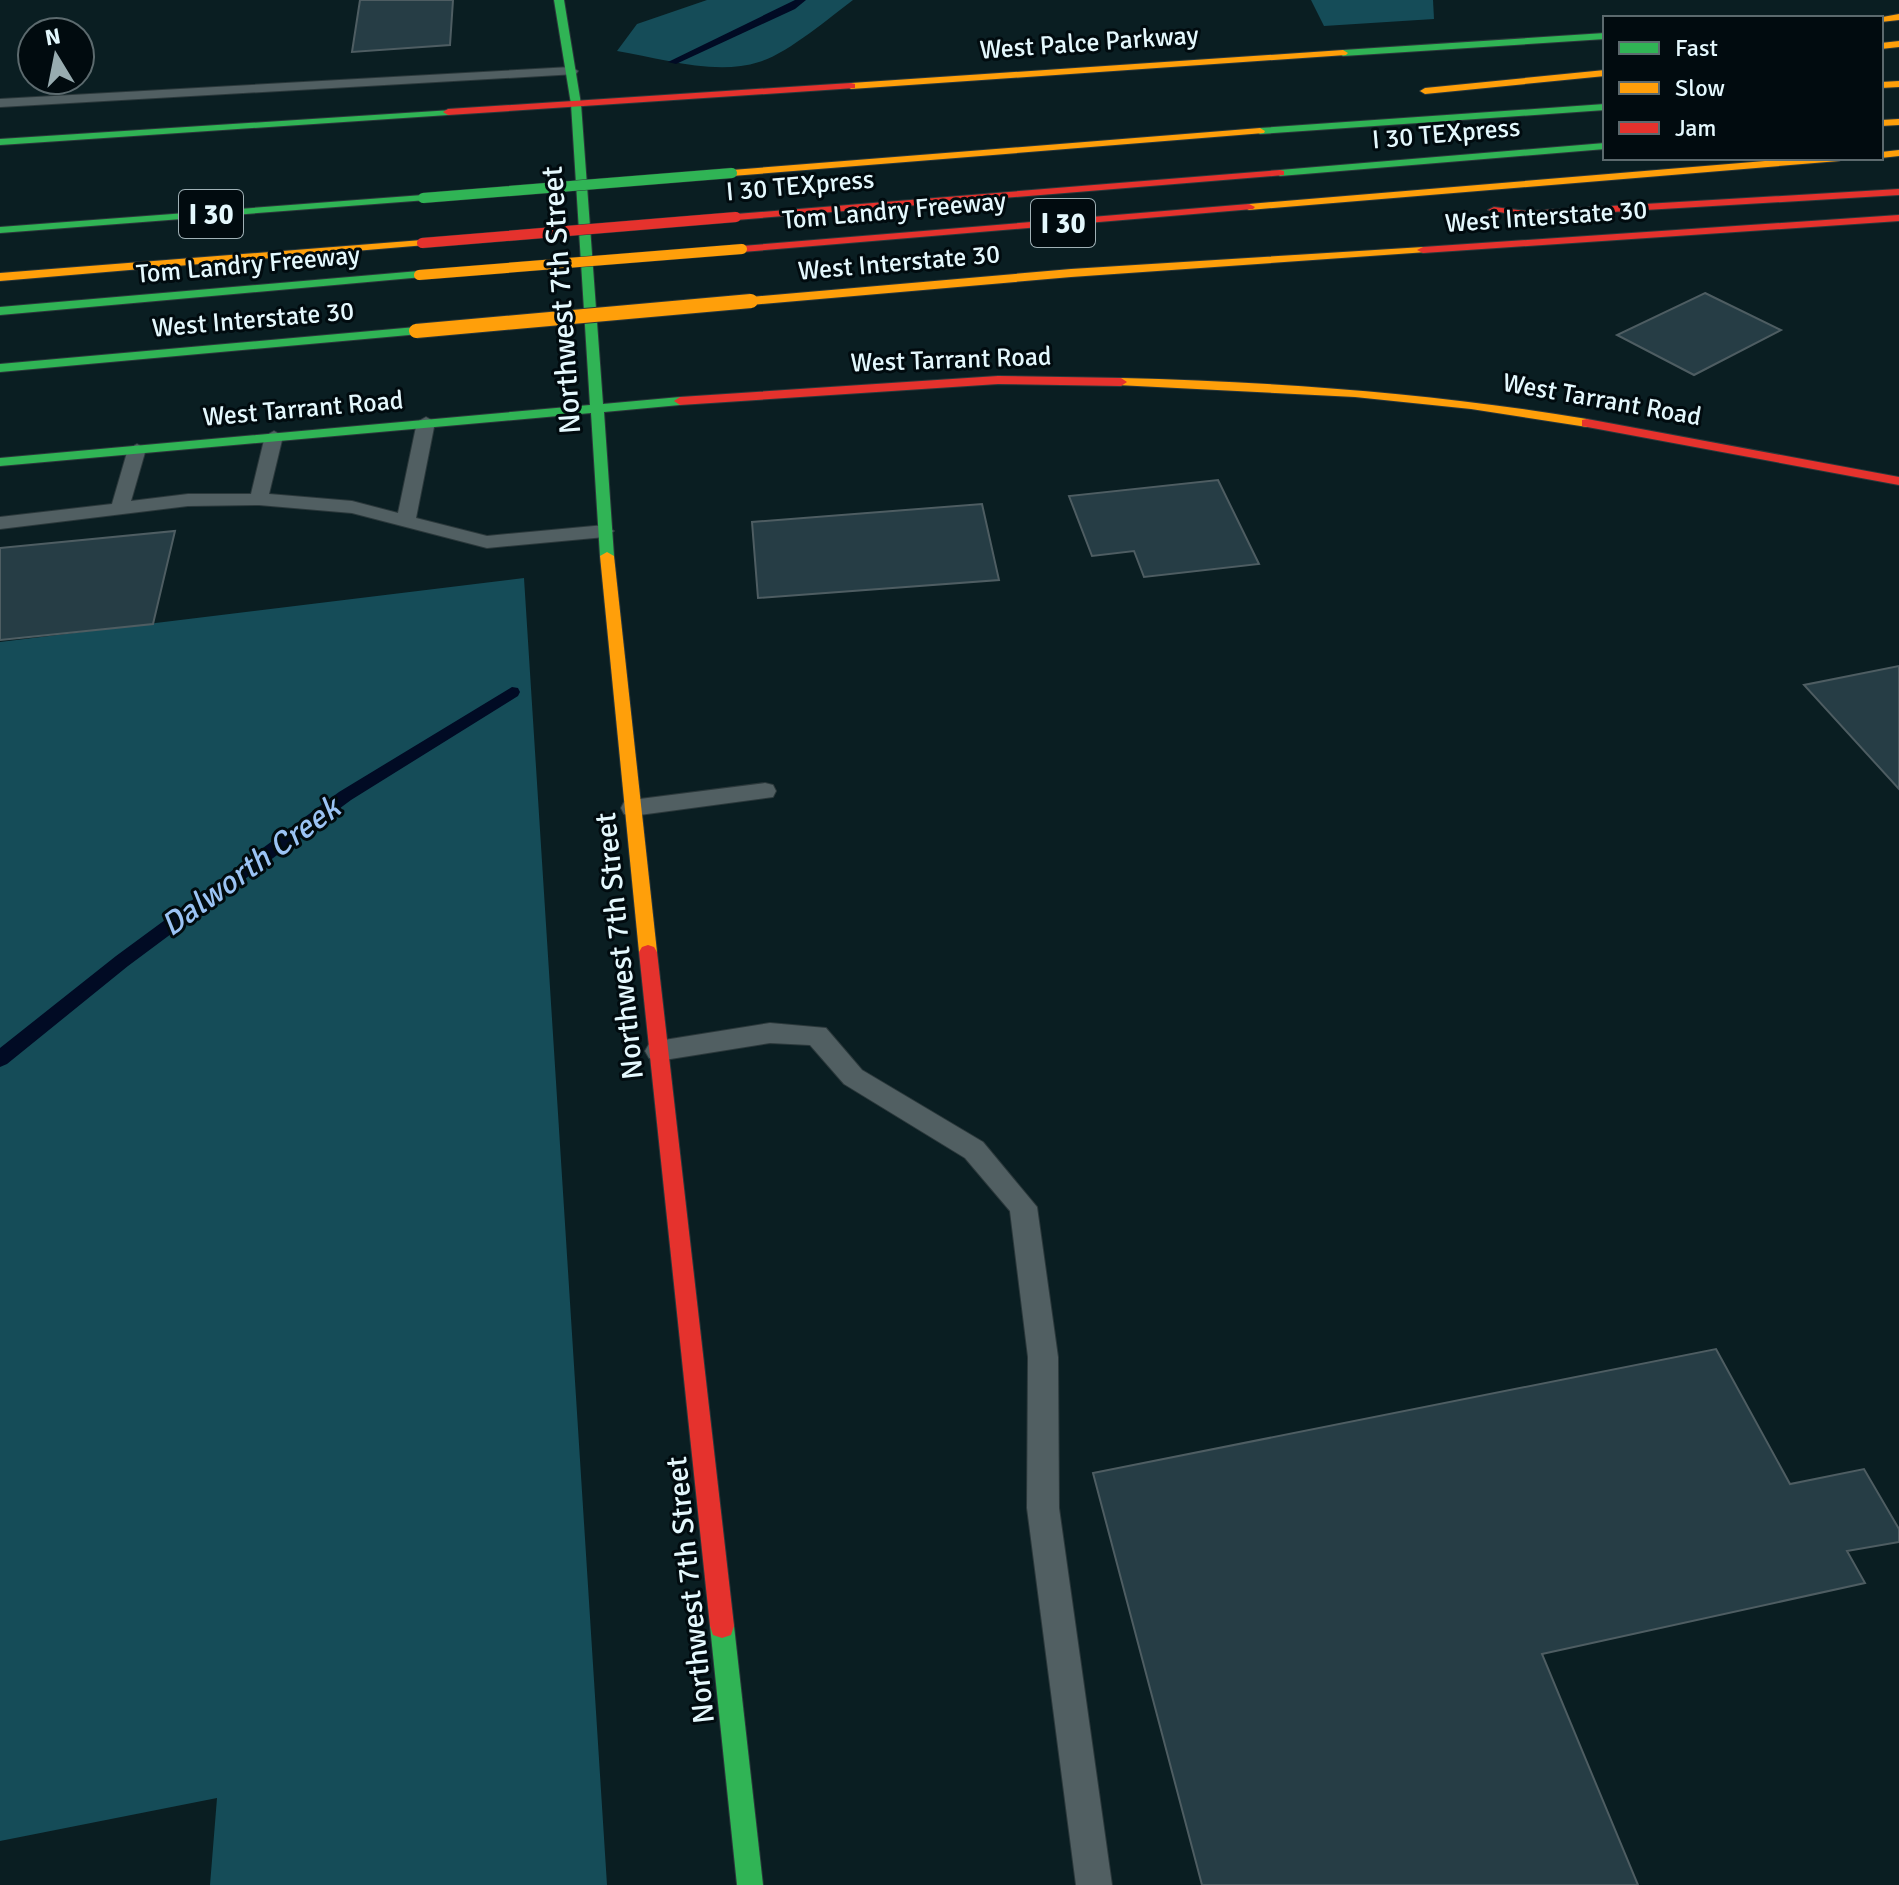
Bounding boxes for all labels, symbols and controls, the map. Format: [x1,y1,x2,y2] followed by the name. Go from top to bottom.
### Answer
[16,16,96,96] north arrow
[1603,16,1883,160] legend
[979,19,1200,67] street label: West Palce Parkway
[43,22,62,51] text: N
[1675,33,1718,63] text: Fast
[1675,73,1725,103] text: Slow
[1371,112,1521,156] street label: I 30 TEXpress
[1675,113,1716,143] text: Jam
[725,164,875,208] street label: I 30 TEXpress
[534,165,589,435] street label: Northwest 7th Street
[781,185,1007,237] street label: Tom Landry Freeway
[179,190,243,238] road number: I 30
[1444,194,1648,240] street label: West Interstate 30
[1031,199,1095,247] road number: I 30
[797,238,1001,288] street label: West Interstate 30
[135,239,361,291] street label: Tom Landry Freeway
[151,295,355,345] street label: West Interstate 30
[850,340,1052,379] street label: West Tarrant Road
[1500,367,1704,433] street label: West Tarrant Road
[202,384,405,434] street label: West Tarrant Road
[153,787,350,944] water label: Dalworth Creek
[587,811,652,1081] street label: Northwest 7th Street
[658,1455,723,1725] street label: Northwest 7th Street

